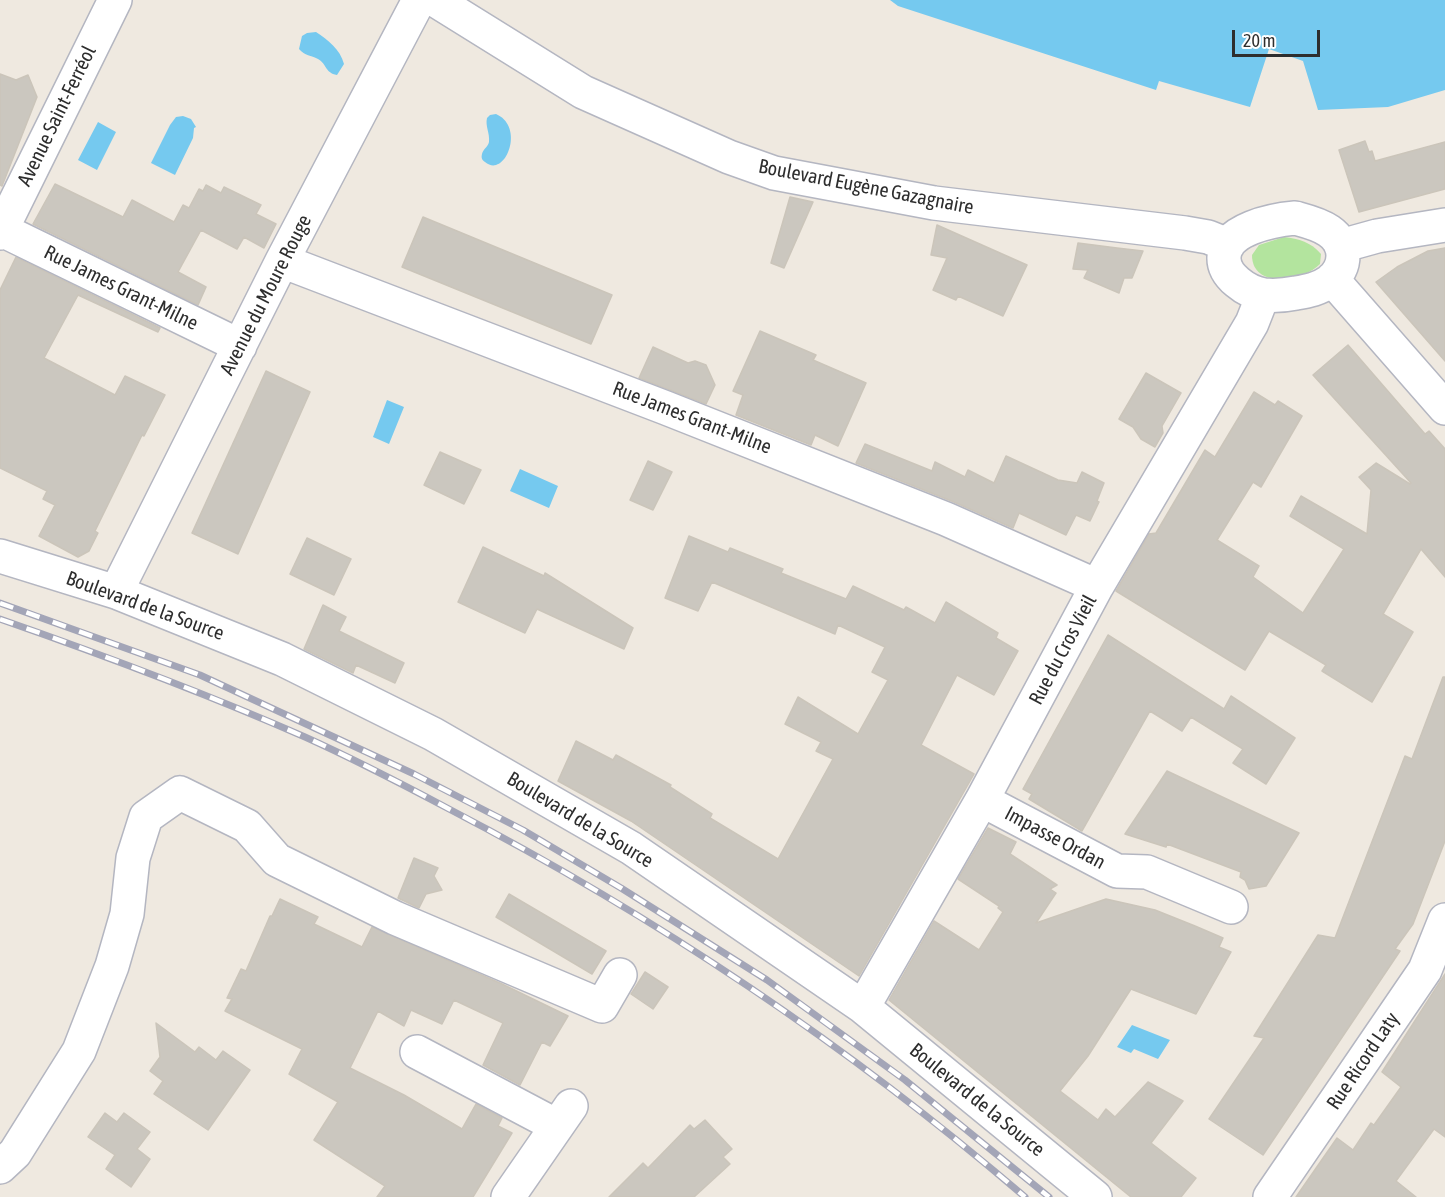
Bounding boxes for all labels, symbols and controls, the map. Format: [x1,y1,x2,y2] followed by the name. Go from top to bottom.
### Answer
[1235,18,1324,56] scale bar
[1243,30,1275,51] text: 20 m
[13,42,101,190] street label: Avenue Saint-Ferréol
[756,154,976,220] street label: Boulevard Eugène Gazagnaire
[215,211,317,379] street label: Avenue du Moure Rouge
[40,240,202,336] street label: Rue James Grant-Milne
[609,377,775,459] street label: Rue James Grant-Milne
[63,566,227,646] street label: Boulevard de la Source
[1024,591,1102,709] street label: Rue du Cros Vieil
[502,767,658,873] street label: Boulevard de la Source
[1001,802,1109,874] street label: Impasse Ordan
[1322,1008,1404,1114] street label: Rue Ricord Laty
[905,1038,1049,1162] street label: Boulevard de la Source

